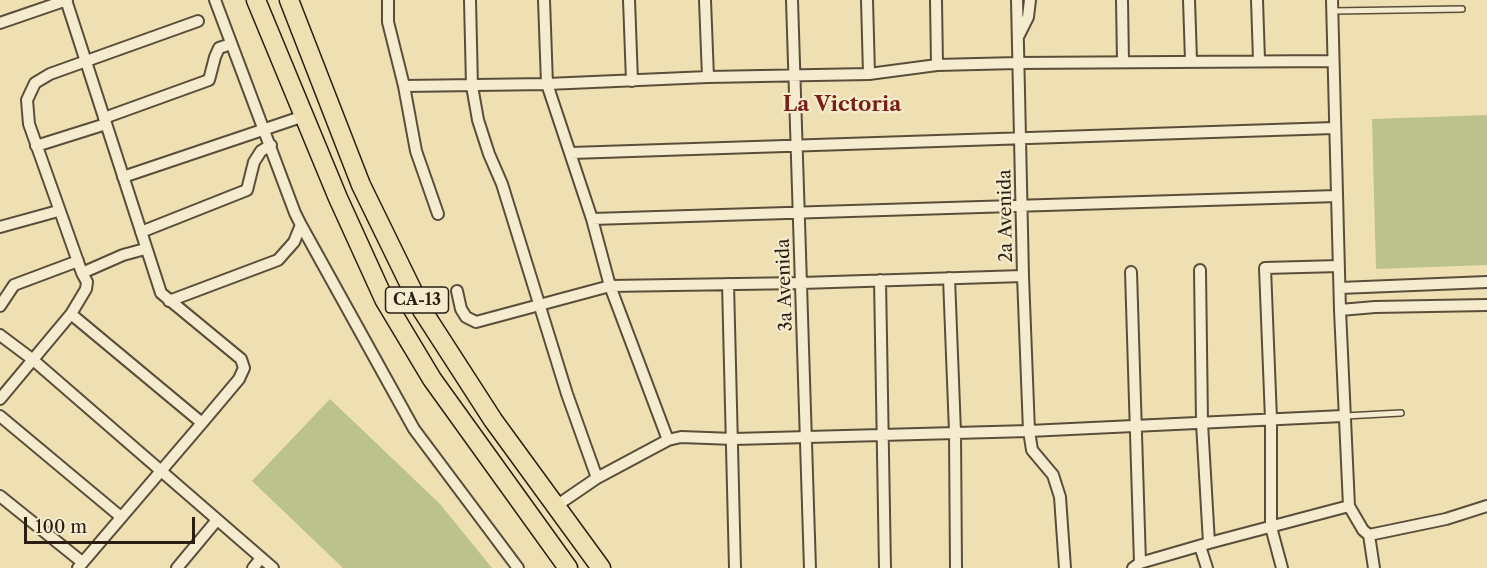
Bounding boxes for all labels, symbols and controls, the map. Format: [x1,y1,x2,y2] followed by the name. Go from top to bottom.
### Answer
[783,92,901,118] district label: La Victoria
[994,169,1018,263] street label: 2a Avenida
[773,238,797,332] street label: 3a Avenida
[386,287,448,313] road number: CA-13
[27,505,198,543] scale bar
[35,516,87,538] text: 100 m

